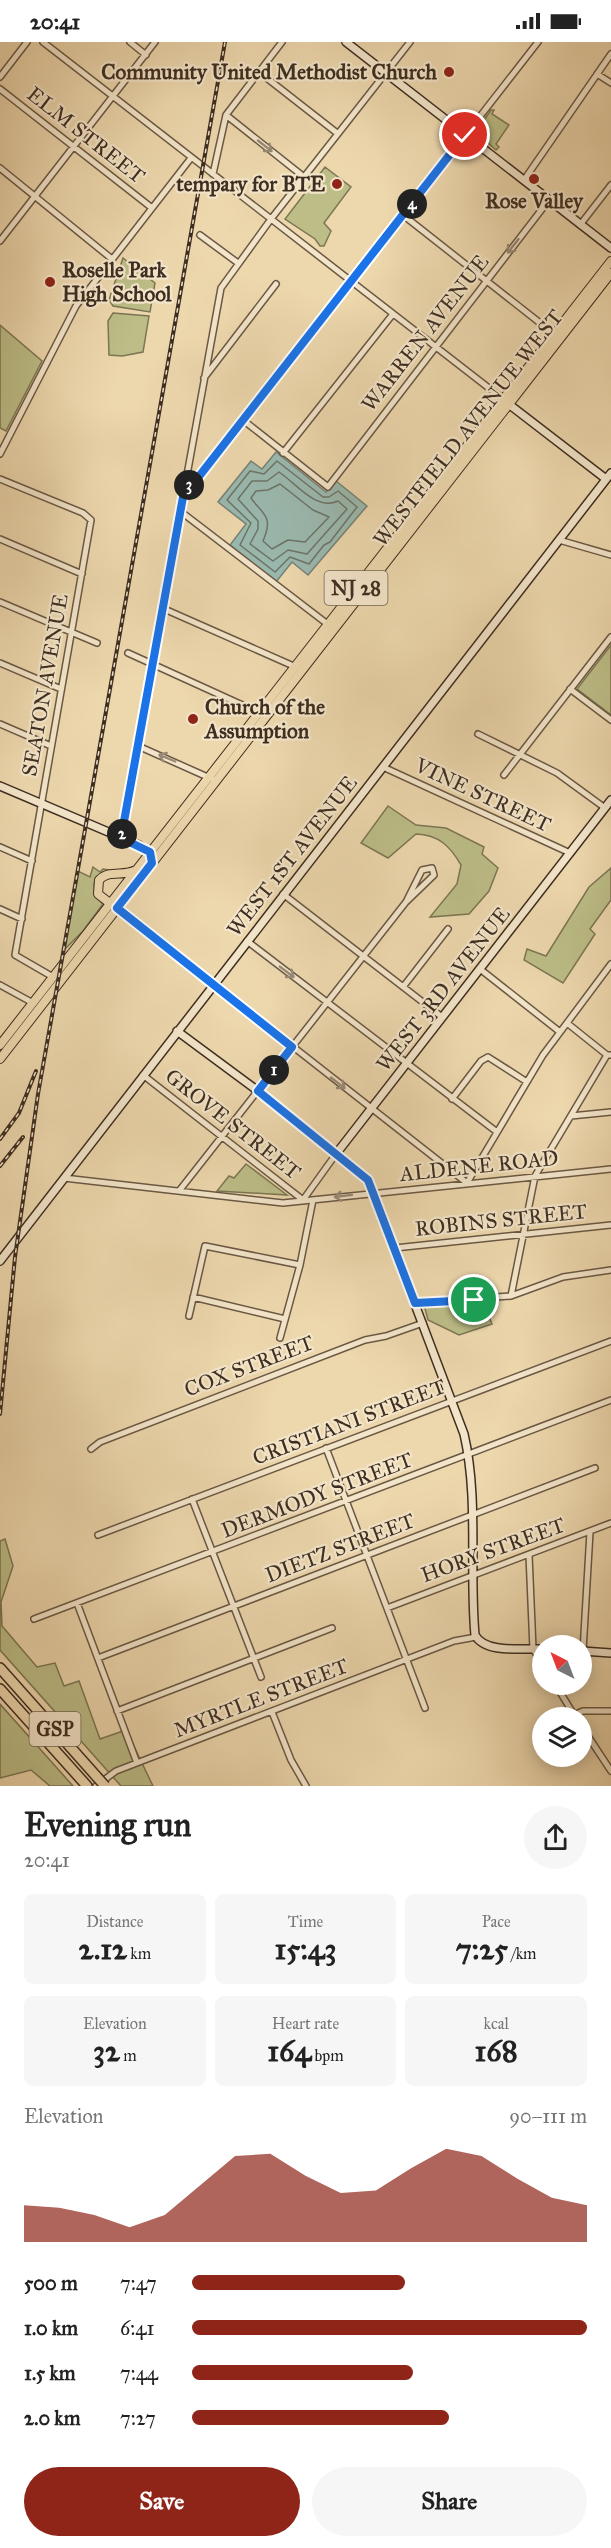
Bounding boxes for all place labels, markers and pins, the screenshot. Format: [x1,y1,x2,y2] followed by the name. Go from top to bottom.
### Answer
[101,59,437,85] place label: Community United Methodist Church
[442,65,456,79] marker: Community United Methodist Church
[439,109,490,160] pin
[175,171,325,197] place label: tempary for BTE
[527,172,541,186] marker: Rose Valley
[330,177,344,191] marker: tempary for BTE
[485,188,584,214] place label: Rose Valley
[397,189,427,219] pin: 4
[62,257,173,307] place label: Roselle Park High School
[43,275,57,289] marker: Roselle Park High School
[174,470,204,500] pin: 3
[203,694,325,744] place label: Church of the Assumption
[186,712,200,726] marker: Church of the Assumption
[107,819,137,849] pin: 2
[259,1055,289,1085] pin: 1
[448,1274,499,1325] pin

